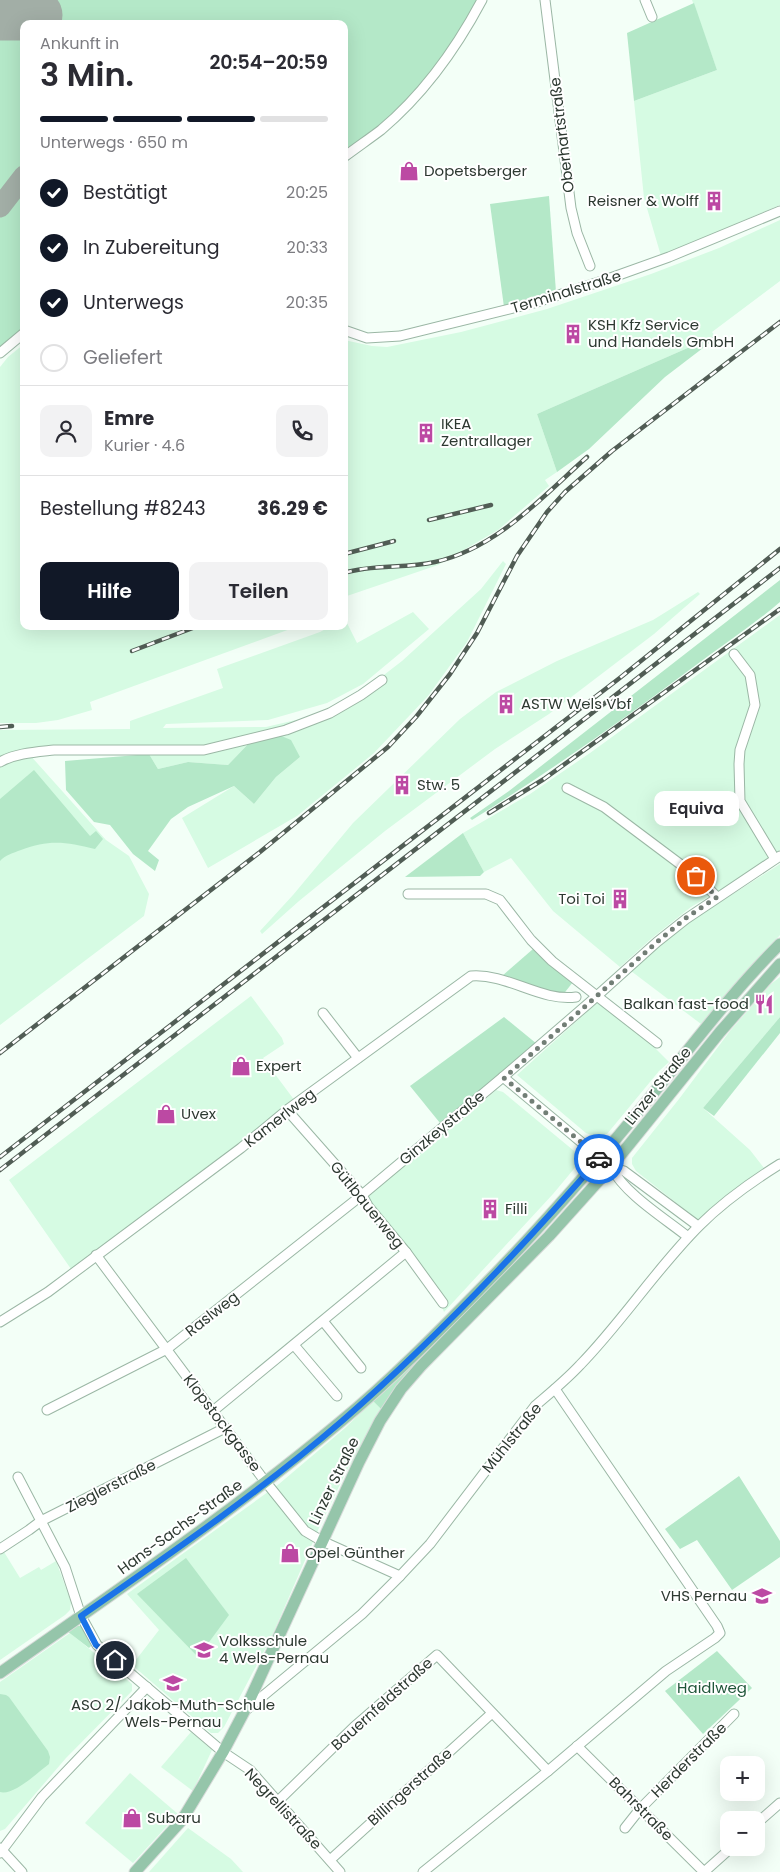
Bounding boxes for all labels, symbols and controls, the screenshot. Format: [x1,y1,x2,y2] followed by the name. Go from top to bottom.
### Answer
[40,32,119,55] text: Ankunft in
[209,49,328,76] text: 20:54–20:59
[40,52,134,97] text: 3 Min.
[544,76,579,194] street label: Oberhartstraße
[40,131,188,154] text: Unterwegs · 650 m
[398,160,420,182] shop icon: Dopetsberger
[424,160,527,181] place label: Dopetsberger
[40,179,68,207] icon: check
[83,179,167,206] text: Bestätigt
[286,181,328,204] text: 20:25
[588,190,699,211] place label: Reisner & Wolff
[703,190,725,212] building icon: Reisner & Wolff
[40,234,68,262] icon: check
[83,234,220,261] text: In Zubereitung
[286,236,328,259] text: 20:33
[508,265,623,318] street label: Terminalstraße
[40,289,68,317] icon: check
[83,289,184,316] text: Unterwegs
[286,291,328,314] text: 20:35
[588,314,734,352] place label: KSH Kfz Service und Handels GmbH
[562,323,584,345] building icon: KSH Kfz Service und Handels GmbH
[83,344,163,371] text: Geliefert
[40,405,92,457] button: person
[104,405,154,432] text: Emre
[276,405,328,457] button: phone
[441,413,532,451] place label: IKEA Zentrallager
[415,422,437,444] building icon: IKEA Zentrallager
[104,434,185,457] text: Kurier · 4.6
[40,495,206,522] text: Bestellung #8243
[257,495,328,522] text: 36.29 €
[40,562,179,620] button: Hilfe
[189,562,328,620] button: Teilen
[495,693,517,715] building icon: ASTW Wels Vbf
[521,693,631,714] place label: ASTW Wels Vbf
[391,774,413,796] building icon: Stw. 5
[417,774,460,795] place label: Stw. 5
[654,791,738,826] callout: Equiva
[669,797,724,820] text: Equiva
[675,855,717,897] pin
[682,862,710,890] icon: bag
[558,888,605,909] place label: Toi Toi
[609,888,631,910] building icon: Toi Toi
[624,993,749,1014] place label: Balkan fast-food
[753,993,775,1015] restaurant icon: Balkan fast-food
[620,1042,696,1129] street label: Linzer Straße
[230,1055,252,1077] shop icon: Expert
[256,1055,301,1076] place label: Expert
[240,1083,320,1152] street label: Kamerlweg
[394,1086,489,1170] street label: Ginzkeystraße
[155,1103,177,1125] shop icon: Uvex
[181,1103,216,1124] place label: Uvex
[574,1134,624,1184] courier
[585,1145,613,1173] icon: car
[326,1157,409,1253] street label: Gütlbauerweg
[479,1198,501,1220] building icon: Filli
[505,1198,527,1219] place label: Filli
[181,1286,243,1341] street label: Raslweg
[179,1370,266,1476] street label: Klopstockgasse
[477,1398,546,1477] street label: Mühlstraße
[303,1433,364,1528] street label: Linzer Straße
[62,1454,159,1517] street label: Zieglerstraße
[113,1474,246,1579] street label: Hans-Sachs-Straße
[279,1542,301,1564] shop icon: Opel Günther
[305,1542,405,1563] place label: Opel Günther
[661,1585,747,1606] place label: VHS Pernau
[751,1585,773,1607] school or university icon: VHS Pernau
[219,1630,329,1668] place label: Volksschule 4 Wels-Pernau
[94,1639,136,1681] pin
[193,1639,215,1661] school or university icon: Volksschule 4 Wels-Pernau
[101,1646,129,1674] icon: home
[326,1652,437,1755] street label: Bauernfeldstraße
[162,1672,184,1694] school or university icon: ASO 2/ Jakob-Muth-Schule Wels-Pernau
[677,1677,747,1698] park label: Haidlweg
[71,1694,275,1732] place label: ASO 2/ Jakob-Muth-Schule Wels-Pernau
[646,1717,731,1802] street label: Herderstraße
[363,1743,457,1830] street label: Billingerstraße
[720,1756,765,1856] map controls
[720,1756,765,1801] button: +
[240,1763,327,1854] street label: Negrellistraße
[605,1772,678,1845] street label: Bahrstraße
[121,1807,143,1829] shop icon: Subaru
[147,1807,201,1828] place label: Subaru
[720,1811,765,1856] button: −

